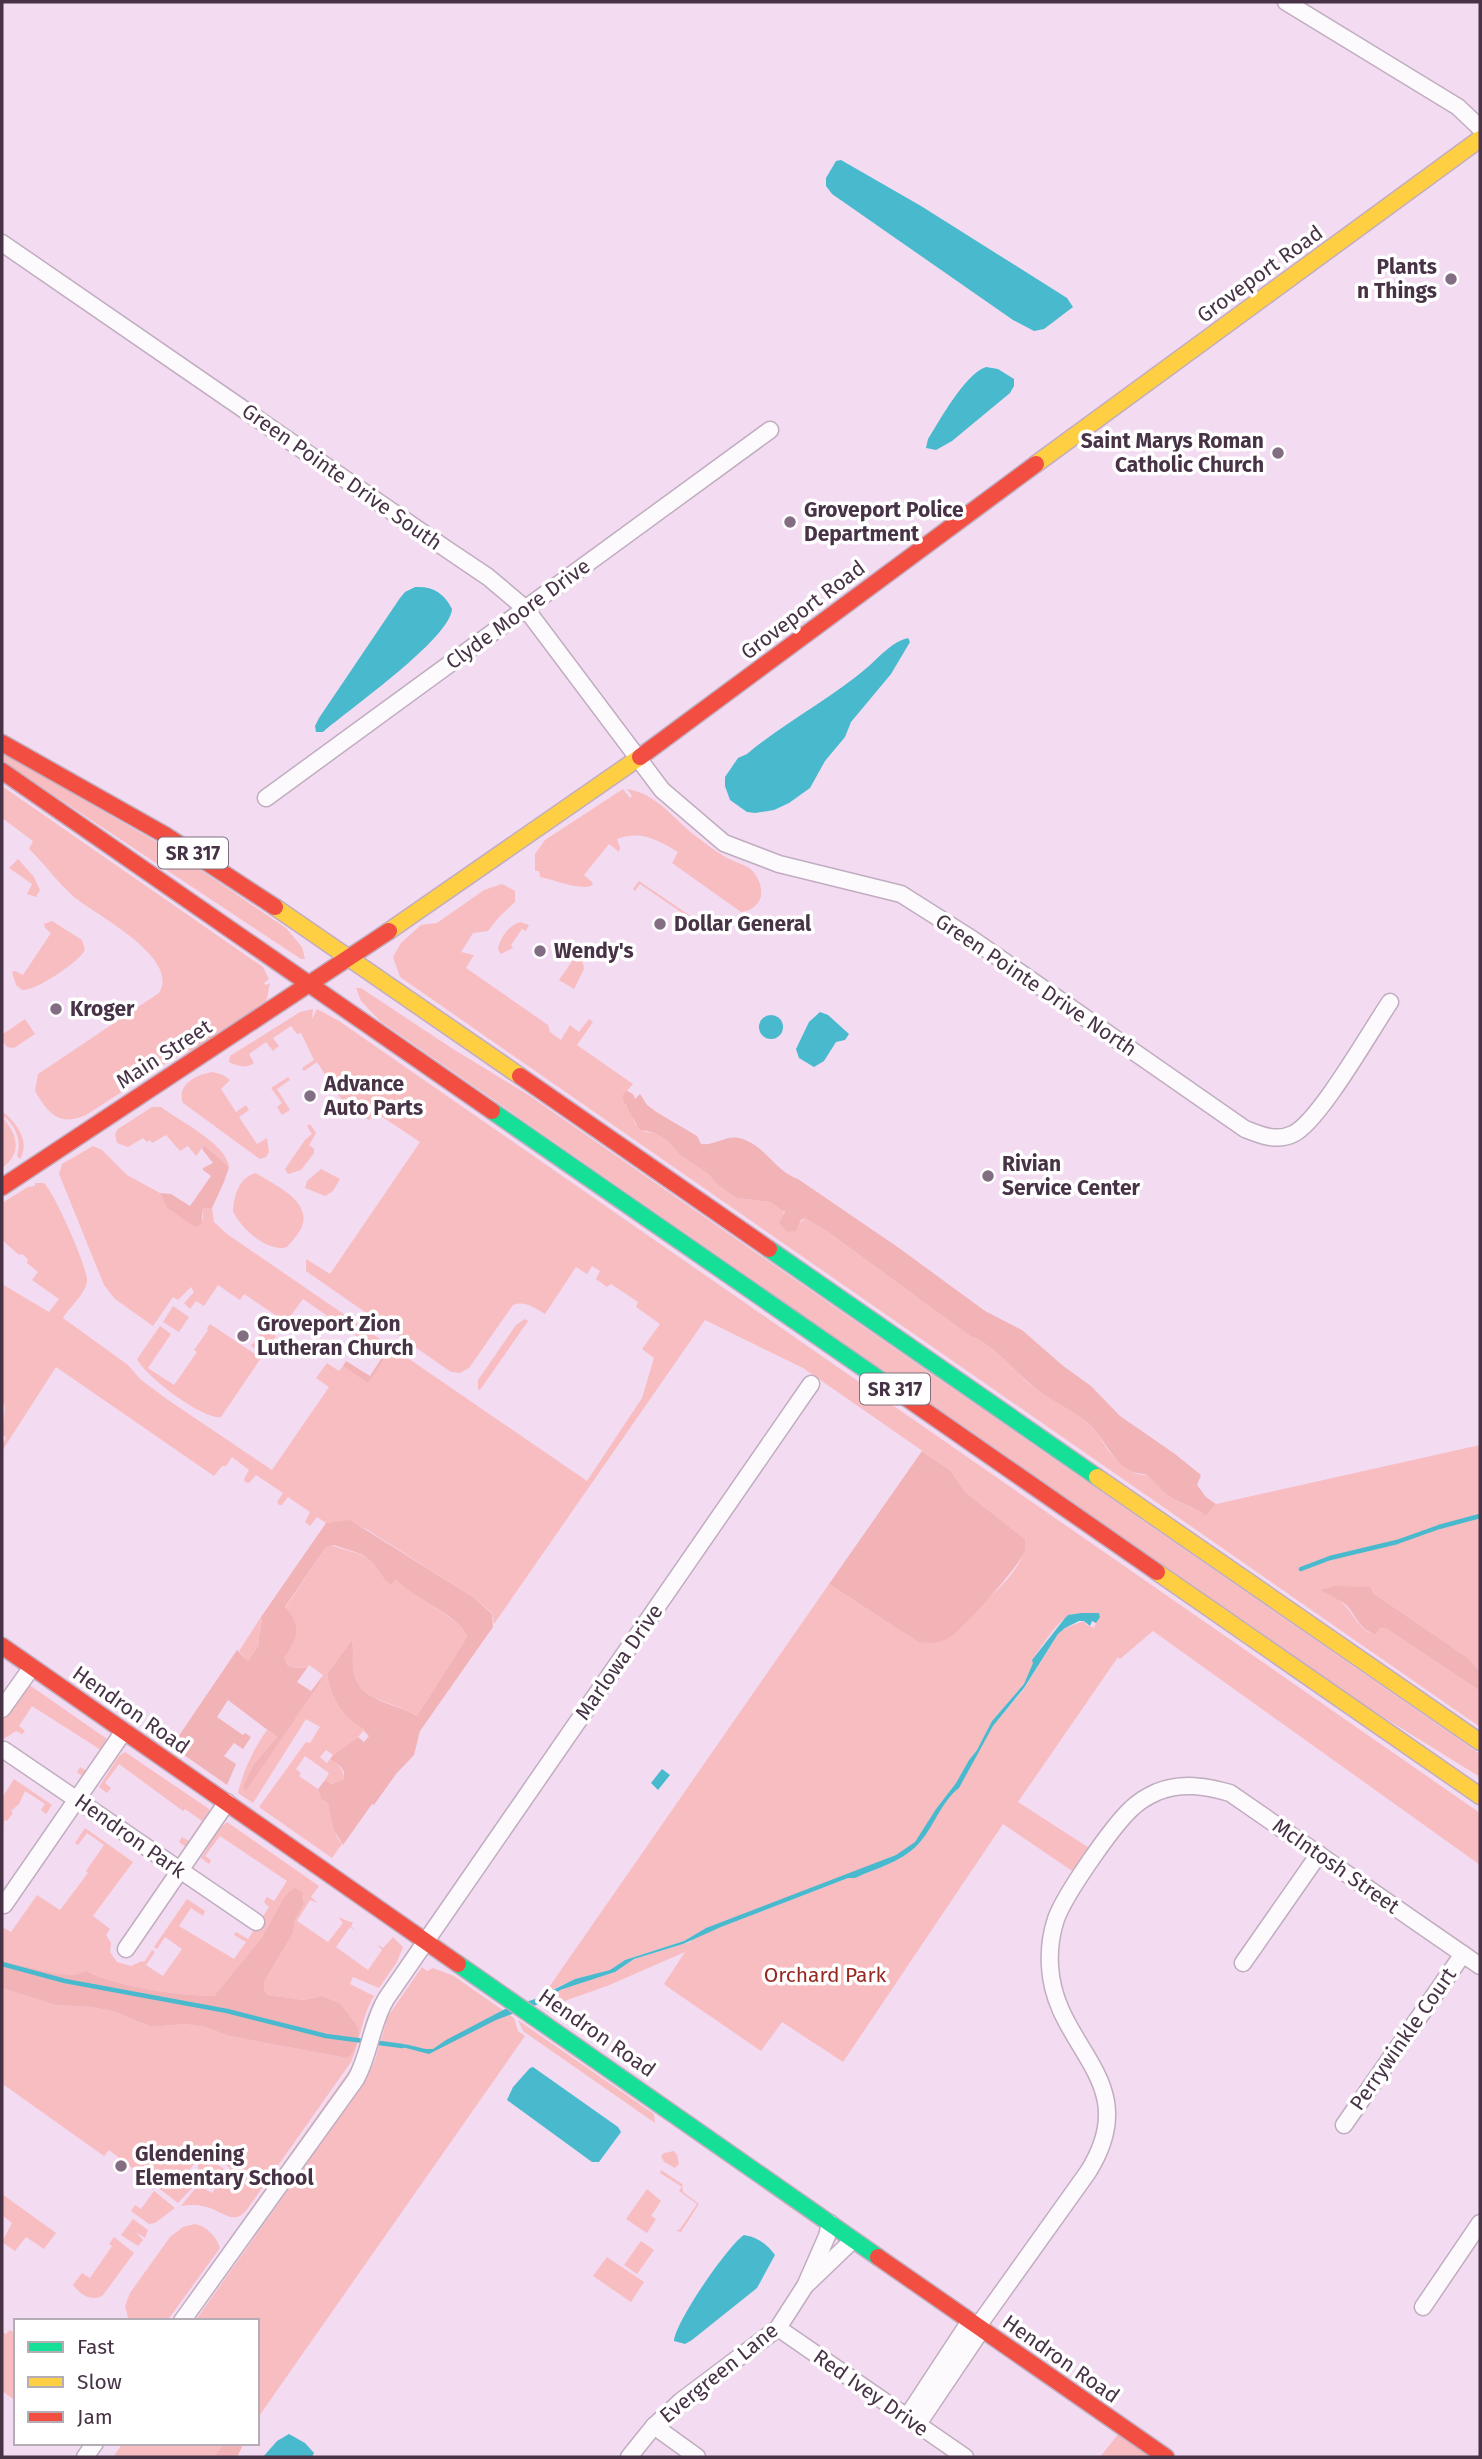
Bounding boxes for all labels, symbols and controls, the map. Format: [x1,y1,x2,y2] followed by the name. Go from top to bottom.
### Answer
[1192,220,1328,328] street label: Groveport Road
[1357,254,1437,304] place label: Plants n Things
[1443,271,1459,287] marker: Plants n Things
[237,398,447,556] street label: Green Pointe Drive South
[1081,428,1264,478] place label: Saint Marys Roman Catholic Church
[1270,445,1286,461] marker: Saint Marys Roman Catholic Church
[804,497,964,547] place label: Groveport Police Department
[782,514,798,530] marker: Groveport Police Department
[441,553,595,675] street label: Clyde Moore Drive
[736,555,870,665] street label: Groveport Road
[158,838,228,868] road number: SR 317
[930,908,1142,1062] street label: Green Pointe Drive North
[674,911,812,937] place label: Dollar General
[652,916,668,932] marker: Dollar General
[554,938,634,964] place label: Wendy's
[532,943,548,959] marker: Wendy's
[70,996,135,1022] place label: Kroger
[48,1001,64,1017] marker: Kroger
[111,1013,217,1094] street label: Main Street
[323,1071,423,1121] place label: Advance Auto Parts
[302,1088,318,1104] marker: Advance Auto Parts
[1002,1151,1141,1201] place label: Rivian Service Center
[980,1168,996,1184] marker: Rivian Service Center
[257,1311,414,1361] place label: Groveport Zion Lutheran Church
[235,1328,251,1344] marker: Groveport Zion Lutheran Church
[860,1373,930,1404] road number: SR 317
[570,1599,668,1725] street label: Marlowa Drive
[68,1660,194,1760] street label: Hendron Road
[69,1788,191,1884] street label: Hendron Park
[1267,1813,1405,1920] street label: McIntosh Street
[764,1962,887,1988] park label: Orchard Park
[1344,1962,1462,2115] street label: Perrywinkle Court
[534,1983,660,2083] street label: Hendron Road
[135,2141,314,2191] place label: Glendening Elementary School
[113,2158,129,2174] marker: Glendening Elementary School
[998,2309,1124,2409] street label: Hendron Road
[655,2317,783,2429] street label: Evergreen Lane
[14,2319,259,2445] legend
[77,2334,115,2360] text: Fast
[808,2344,934,2442] street label: Red Ivey Drive
[77,2369,122,2395] text: Slow
[77,2404,113,2430] text: Jam

